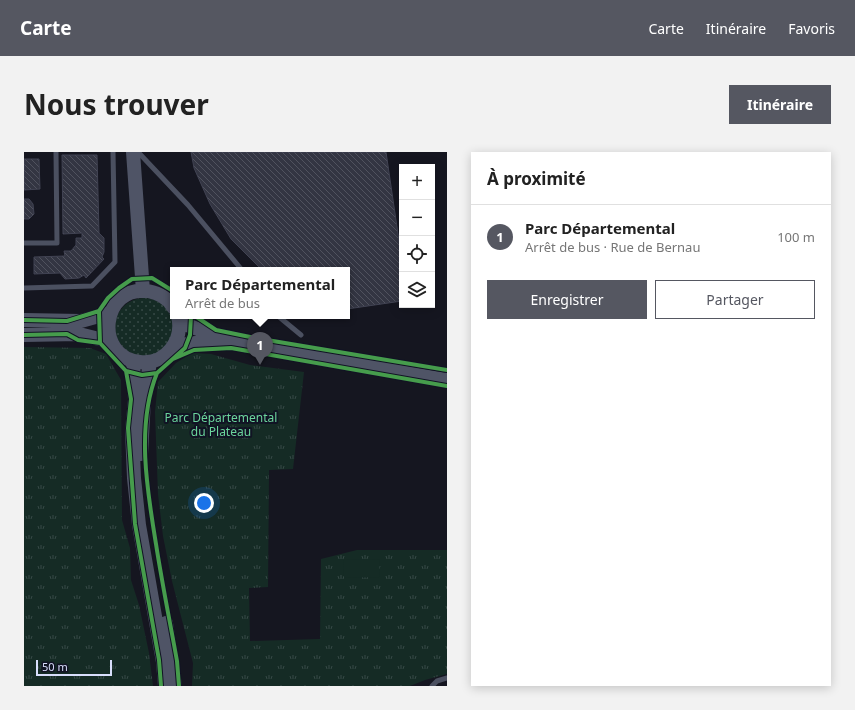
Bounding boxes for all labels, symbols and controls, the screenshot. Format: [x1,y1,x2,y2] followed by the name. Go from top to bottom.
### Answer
[20,15,72,41] text: Carte
[648,19,684,38] text: Carte
[706,19,766,38] text: Itinéraire
[788,19,835,38] text: Favoris
[24,85,209,123] text: Nous trouver
[729,85,831,124] button: Itinéraire
[399,164,435,308] map controls
[399,164,435,200] button: +
[487,167,586,190] text: À proximité
[399,200,435,236] button: −
[525,218,675,238] text: Parc Départemental
[496,228,504,246] text: 1
[777,228,815,246] text: 100 m
[399,236,435,272] button: locate
[525,238,700,256] text: Arrêt de bus · Rue de Bernau
[170,267,350,319] popup
[399,272,435,308] button: layers
[185,274,335,294] text: Parc Départemental
[487,280,647,319] button: Enregistrer
[655,280,815,319] button: Partager
[185,294,260,312] text: Arrêt de bus
[247,332,273,365] pin: 1
[165,409,277,440] park label: Parc Départemental du Plateau
[194,493,214,513] your location
[36,658,112,677] scale bar
[42,659,68,674] text: 50 m

